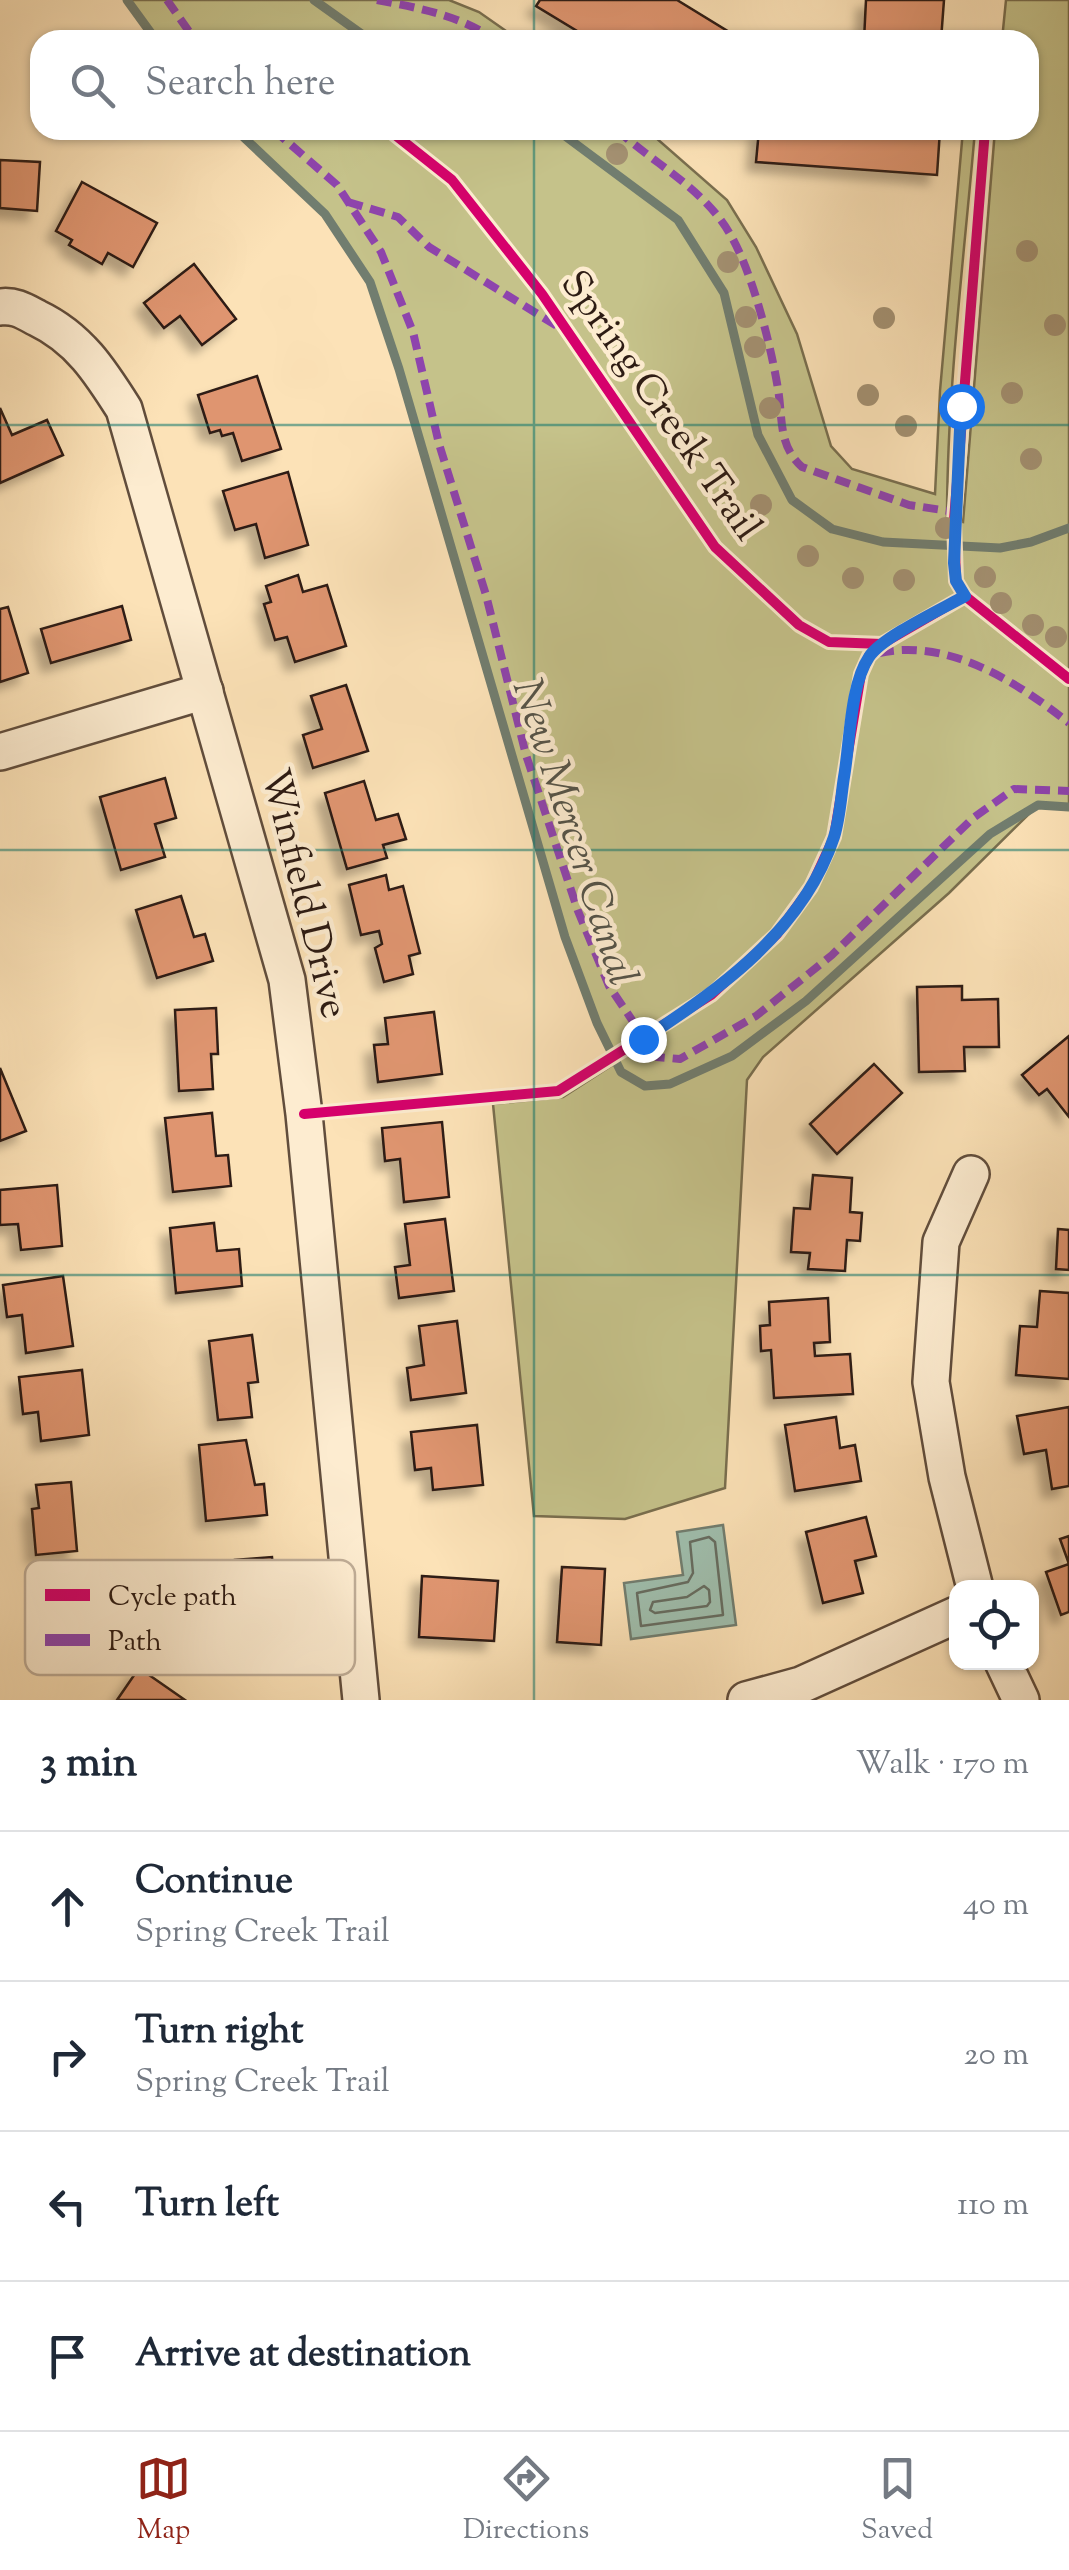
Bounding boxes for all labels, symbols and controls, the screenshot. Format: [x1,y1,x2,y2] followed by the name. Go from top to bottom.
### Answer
[30,30,1039,140] search box
[65,58,120,113] icon: search
[145,58,336,112] text: Search here
[544,260,774,554] street label: Spring Creek Trail
[939,384,985,430] route start
[494,672,650,994] water label: New Mercer Canal
[243,763,361,1025] street label: Winfield Drive
[621,1017,667,1063] route end
[25,1560,355,1675] legend
[108,1578,237,1618] text: Cycle path
[949,1580,1039,1670] map controls
[949,1580,1039,1670] button: locate
[108,1623,162,1663] text: Path
[40,1735,137,1795] text: 3 min
[856,1742,1029,1788] text: Walk · 170 m
[135,1856,293,1910] text: Continue
[40,1879,95,1934] icon: ahead
[963,1883,1029,1929] text: 40 m
[135,1910,390,1956] text: Spring Creek Trail
[135,2006,303,2060] text: Turn right
[40,2029,95,2084] icon: right
[964,2033,1029,2079] text: 20 m
[135,2060,390,2106] text: Spring Creek Trail
[40,2179,95,2234] icon: left
[135,2179,279,2233] text: Turn left
[957,2183,1029,2229] text: 110 m
[40,2329,95,2384] icon: arrive
[135,2329,471,2383] text: Arrive at destination
[136,2451,191,2551] tab: Map
[463,2451,589,2551] tab: Directions
[861,2451,933,2551] tab: Saved

